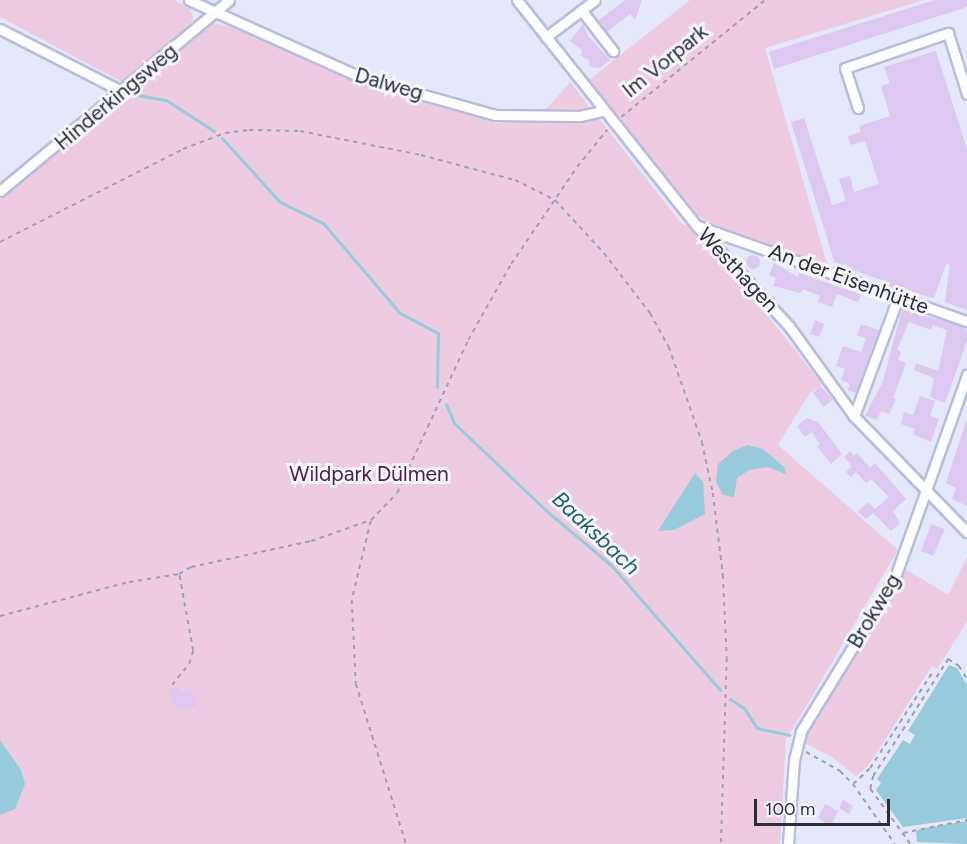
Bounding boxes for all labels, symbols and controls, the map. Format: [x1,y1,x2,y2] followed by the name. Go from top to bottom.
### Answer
[617,19,713,103] street label: Im Vorpark
[50,38,182,156] street label: Hinderkingsweg
[352,62,426,106] street label: Dalweg
[692,222,784,318] street label: Westhagen
[766,238,932,320] street label: An der Eisenhütte
[289,461,449,487] park label: Wildpark Dülmen
[547,486,645,580] water label: Baaksbach
[842,569,906,653] street label: Brokweg
[757,787,894,825] scale bar
[765,798,815,820] text: 100 m

